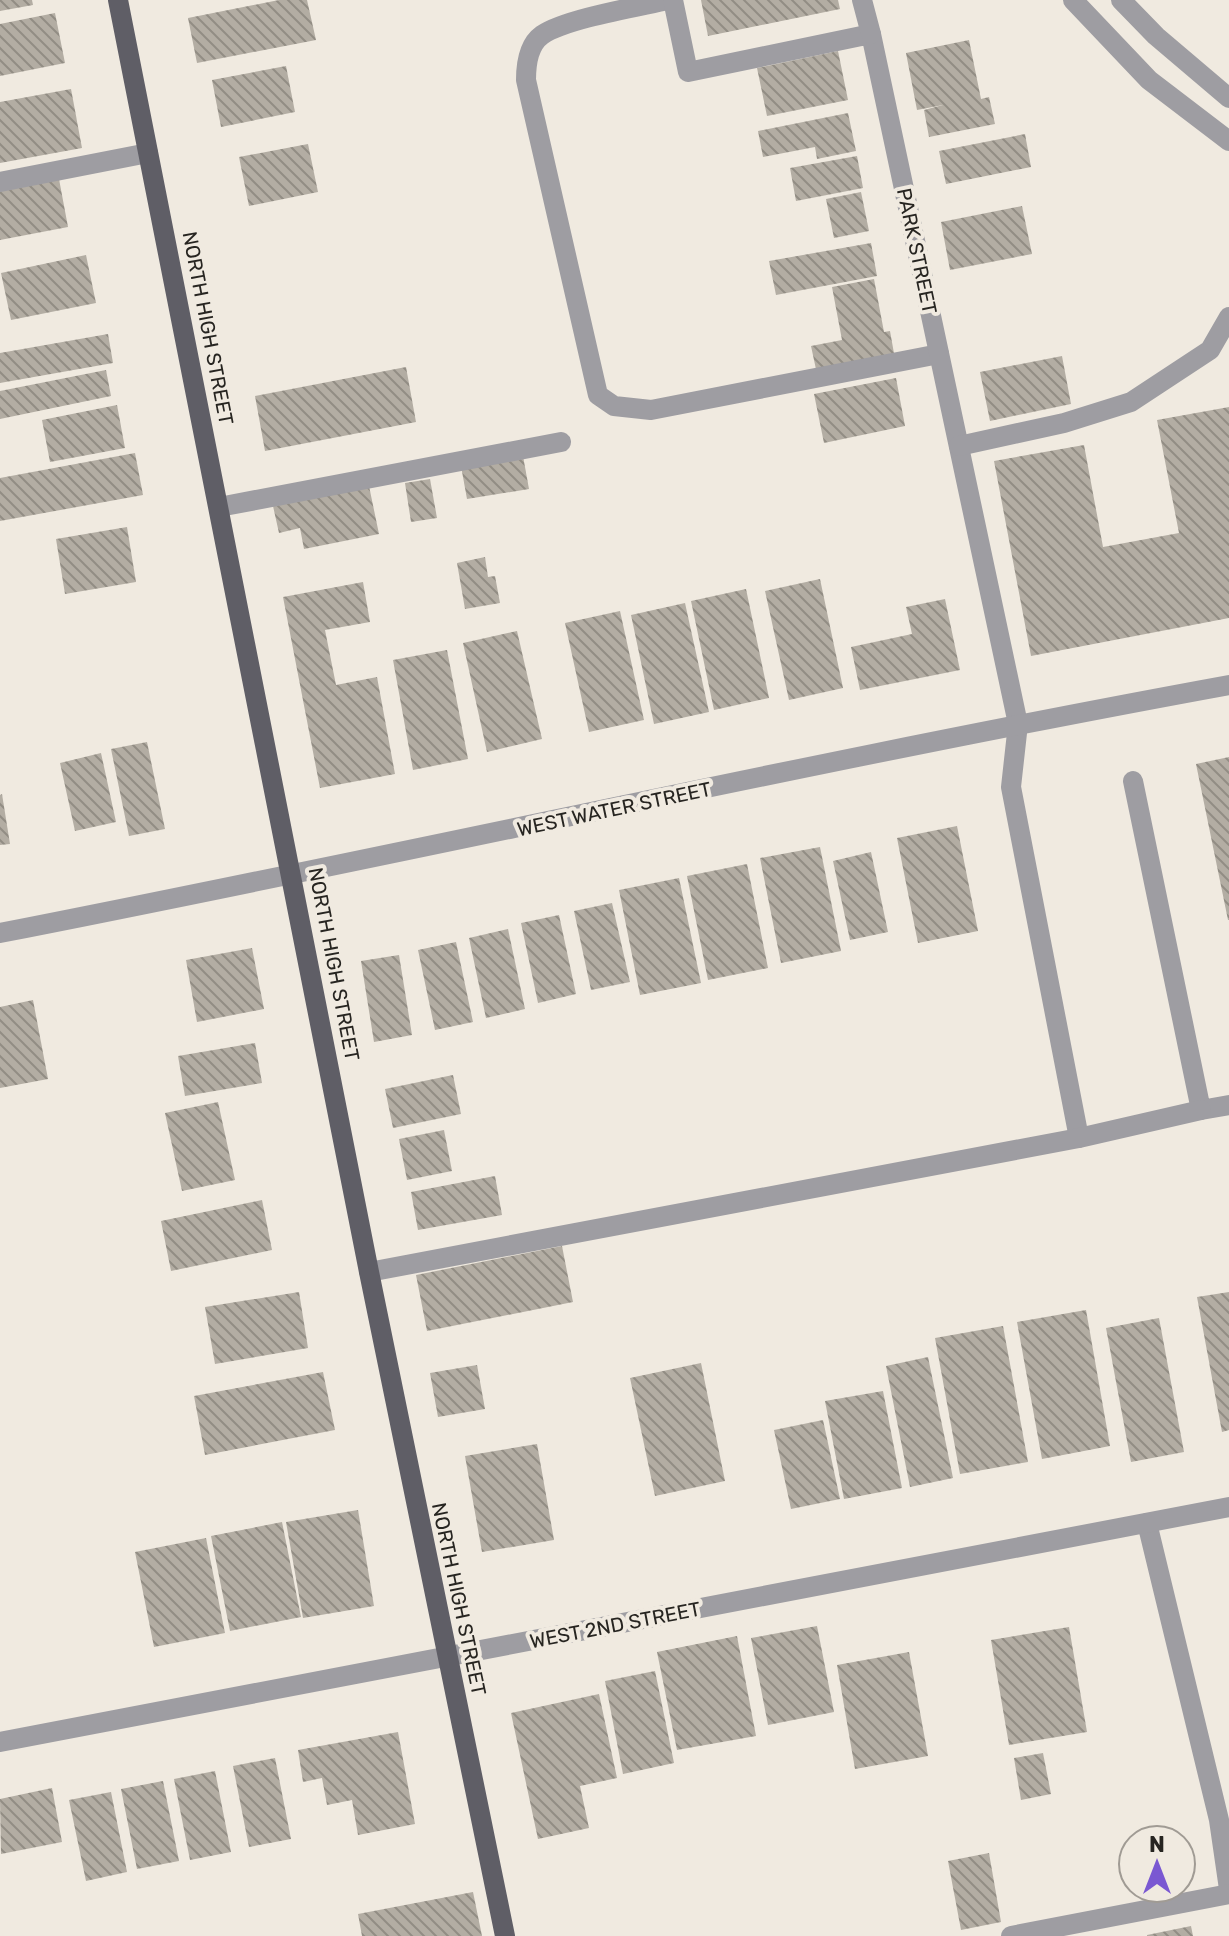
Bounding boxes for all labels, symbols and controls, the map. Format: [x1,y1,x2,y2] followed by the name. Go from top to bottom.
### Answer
[892,186,942,317] street label: PARK STREET
[177,229,239,427] street label: NORTH HIGH STREET
[515,777,714,841] street label: WEST WATER STREET
[303,865,365,1063] street label: NORTH HIGH STREET
[427,1500,491,1698] street label: NORTH HIGH STREET
[528,1597,703,1653] street label: WEST 2ND STREET
[1117,1824,1197,1904] north arrow
[1149,1831,1165,1858] text: N

